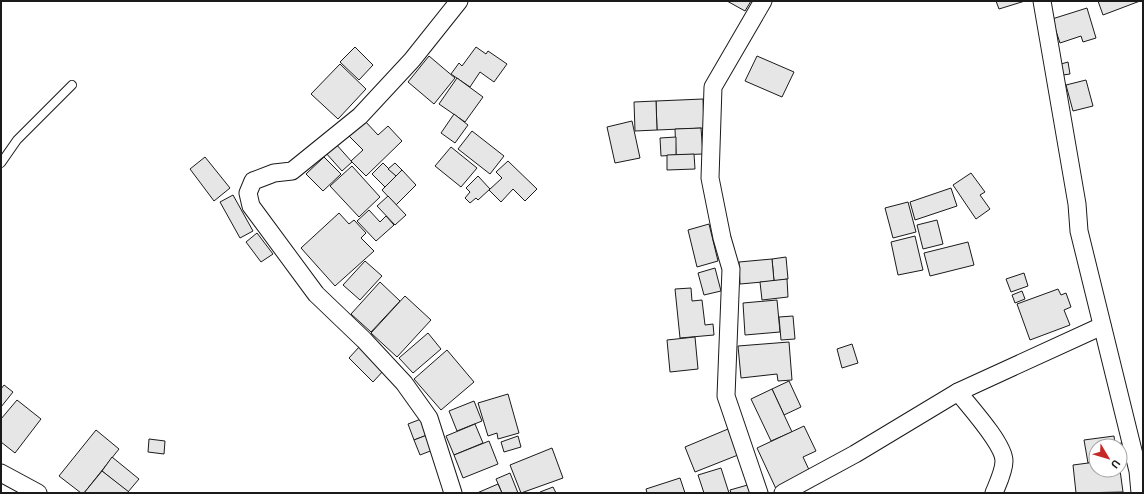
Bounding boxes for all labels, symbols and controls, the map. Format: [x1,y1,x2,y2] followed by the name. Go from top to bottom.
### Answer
[1088,438,1128,478] north arrow
[1109,457,1123,471] text: U

